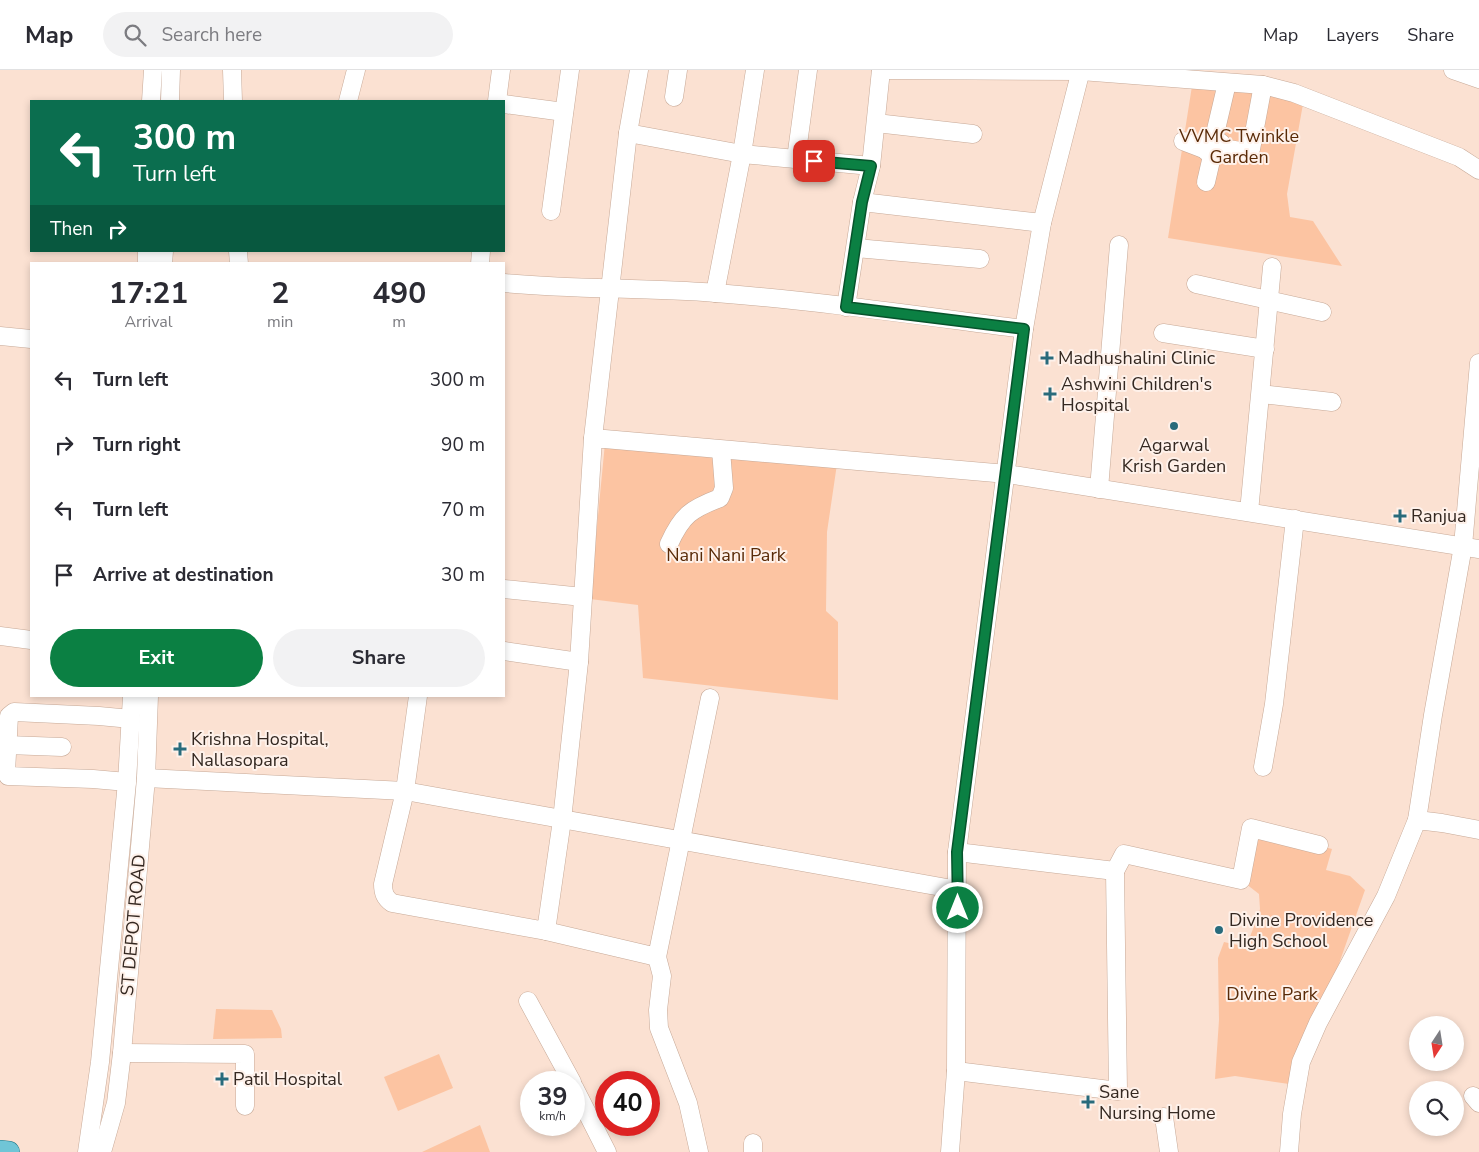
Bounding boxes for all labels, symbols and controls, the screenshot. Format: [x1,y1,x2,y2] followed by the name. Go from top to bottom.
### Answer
[103,12,453,57] search box
[25,19,73,51] text: Map
[121,21,149,49] icon: search
[161,22,262,48] text: Search here
[1263,23,1298,47] text: Map
[1326,23,1379,47] text: Layers
[1407,23,1454,47] text: Share
[133,114,236,161] text: 300 m
[50,120,115,185] icon: left
[1178,124,1299,169] park label: VVMC Twinkle Garden
[793,140,835,182] pin
[800,147,828,175] icon: arrive
[133,159,216,189] text: Turn left
[103,215,131,243] icon: right
[50,216,93,242] text: Then
[109,273,188,314] text: 17:21
[271,273,289,314] text: 2
[372,273,426,314] text: 490
[124,311,173,333] text: Arrival
[267,311,293,333] text: min
[392,311,406,333] text: m
[1058,346,1215,370] place label: Madhushalini Clinic
[1040,351,1054,365] marker: Madhushalini Clinic
[50,366,78,394] icon: left
[93,367,168,393] text: Turn left
[430,367,485,393] text: 300 m
[1061,372,1212,417] place label: Ashwini Children's Hospital
[1043,387,1057,401] marker: Ashwini Children's Hospital
[1168,420,1180,432] marker: Agarwal Krish Garden
[50,431,78,459] icon: right
[93,432,180,458] text: Turn right
[441,432,485,458] text: 90 m
[1122,433,1226,478] place label: Agarwal Krish Garden
[50,496,78,524] icon: left
[93,497,168,523] text: Turn left
[441,497,485,523] text: 70 m
[1411,504,1467,528] place label: Ranjua
[1393,509,1407,523] marker: Ranjua
[666,543,787,567] park label: Nani Nani Park
[50,561,78,589] icon: arrive
[93,562,274,588] text: Arrive at destination
[441,562,485,588] text: 30 m
[50,629,263,687] button: Exit
[273,629,485,687] button: Share
[191,727,329,772] place label: Krishna Hospital, Nallasopara
[173,742,187,756] marker: Krishna Hospital, Nallasopara
[115,853,151,997] street label: ST DEPOT ROAD
[931,881,983,933] position arrow
[1229,908,1373,953] place label: Divine Providence High School
[1213,924,1225,936] marker: Divine Providence High School
[1226,982,1319,1006] park label: Divine Park
[1409,1016,1464,1071] north arrow
[1409,1016,1464,1136] map controls
[233,1067,343,1091] place label: Patil Hospital
[595,1071,660,1136] speed limit sign: 40
[215,1072,229,1086] marker: Patil Hospital
[537,1080,568,1114] text: 39
[1099,1080,1216,1125] place label: Sane Nursing Home
[1409,1081,1464,1136] button: search
[1081,1095,1095,1109] marker: Sane Nursing Home
[539,1108,566,1124] text: km/h

